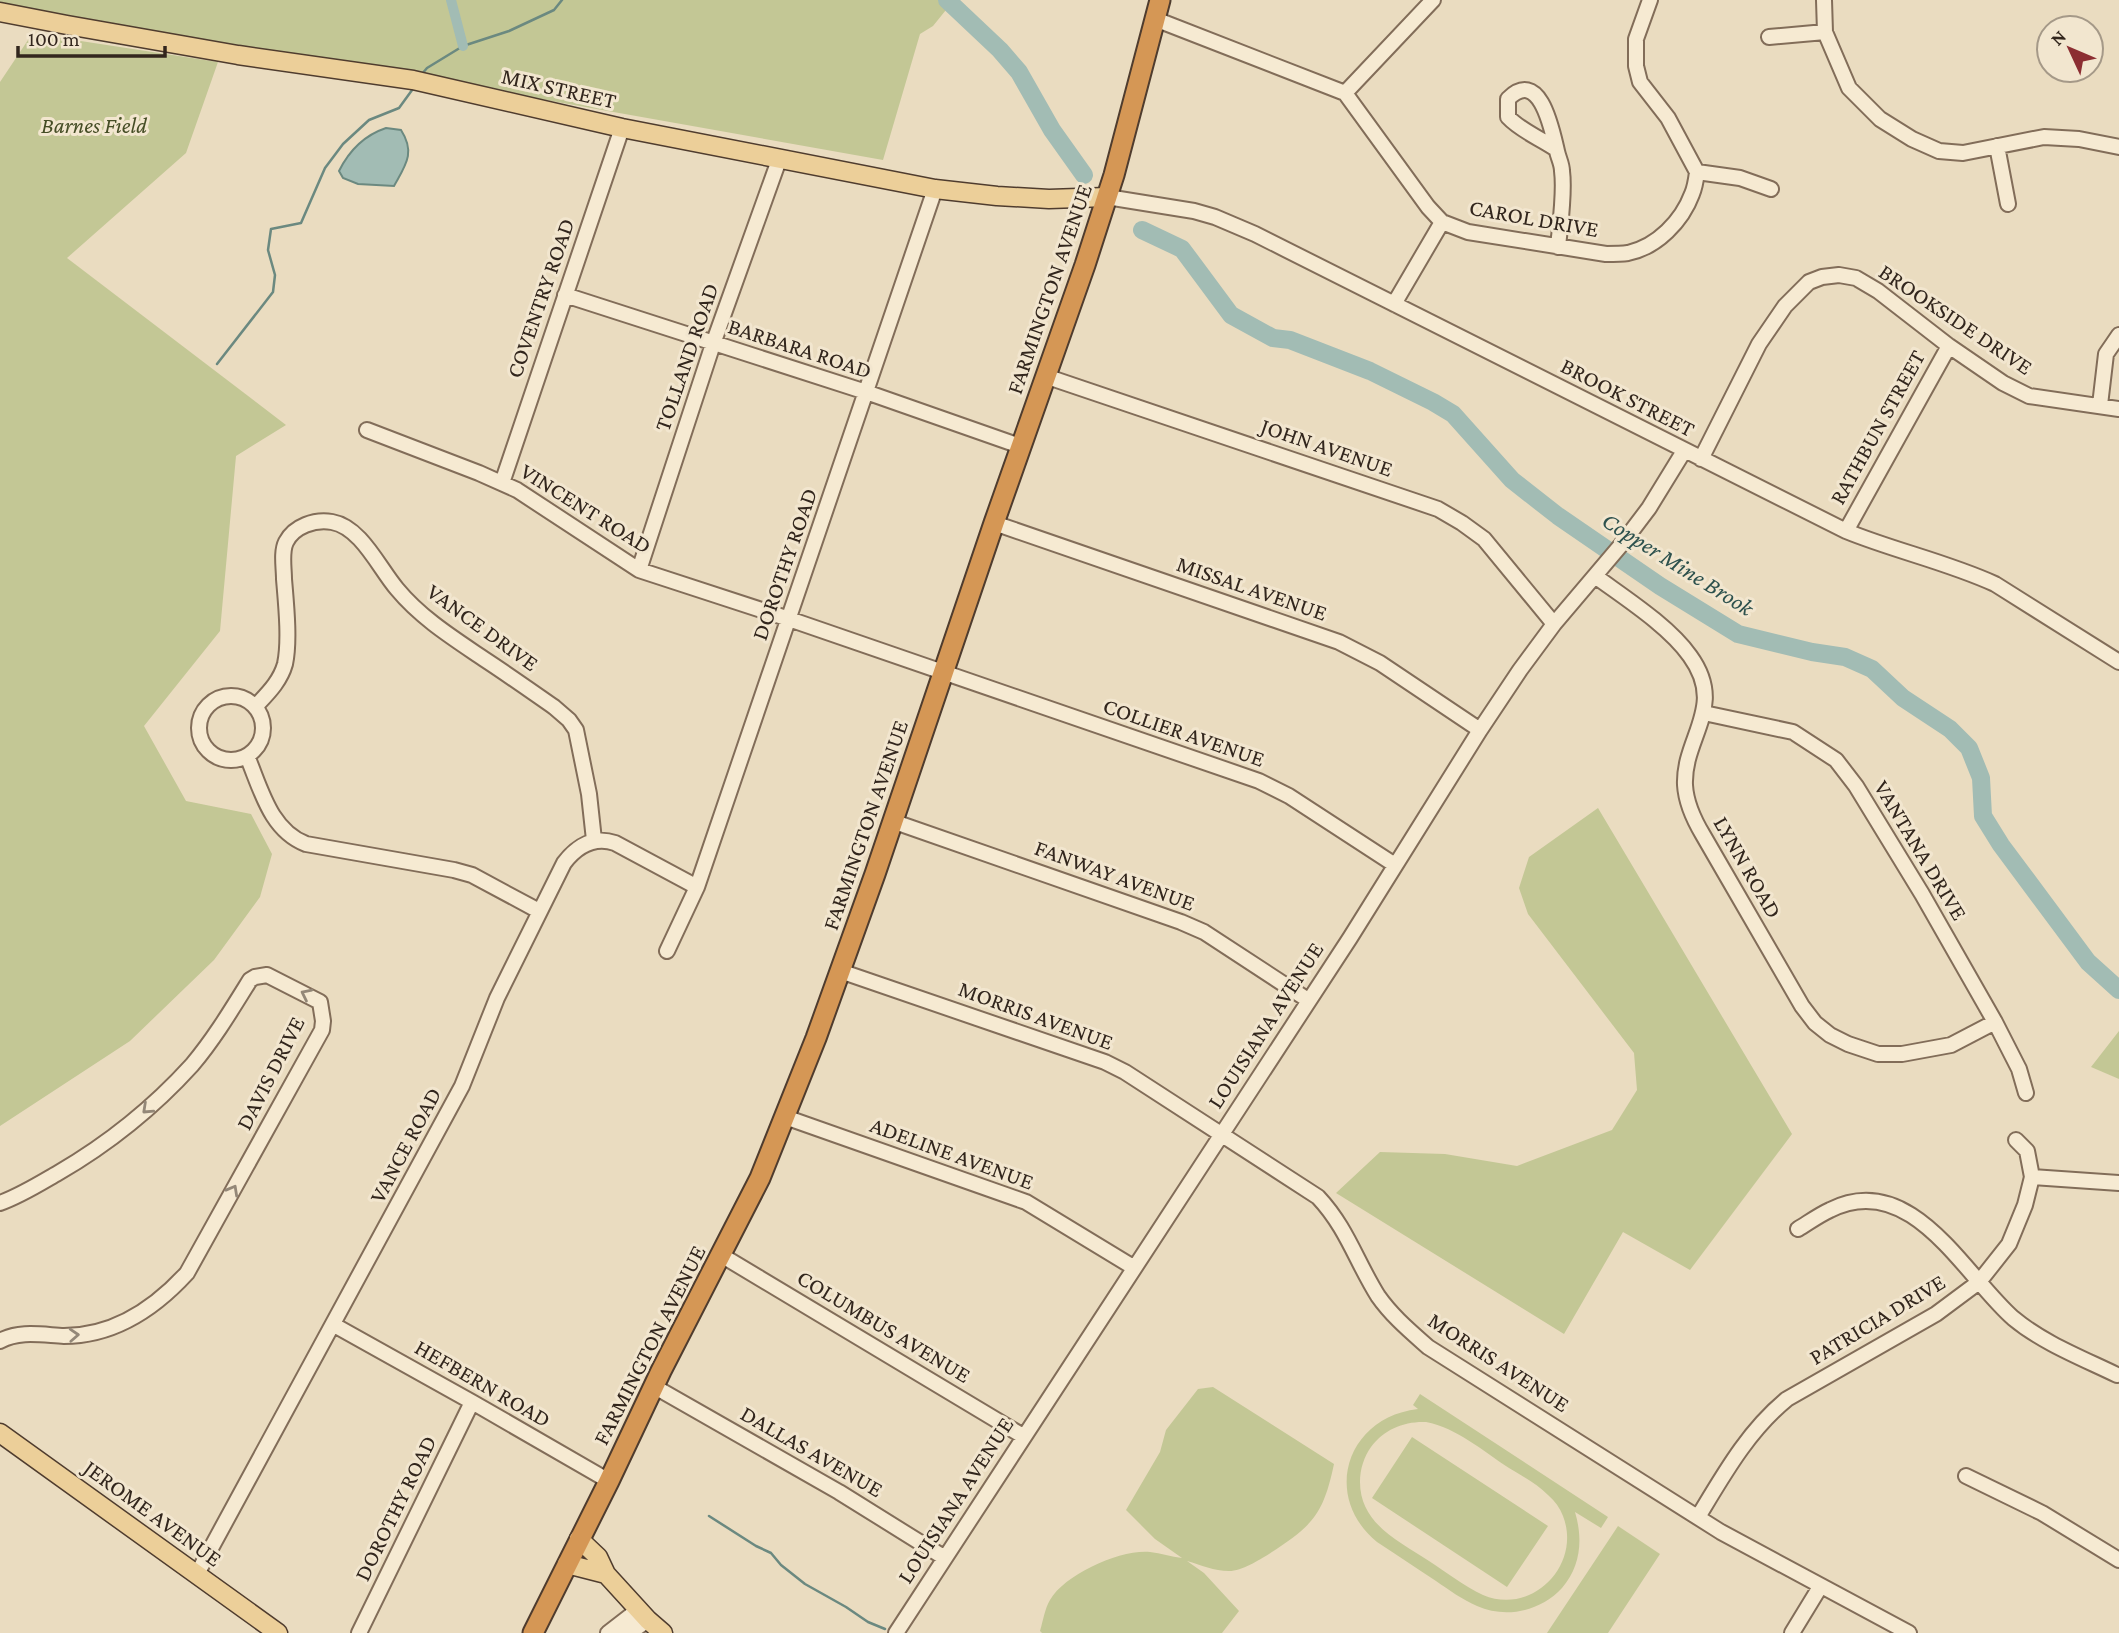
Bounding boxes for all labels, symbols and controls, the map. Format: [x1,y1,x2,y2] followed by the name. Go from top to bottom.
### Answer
[18,14,164,58] scale bar
[2035,14,2105,84] north arrow
[2046,26,2070,49] text: N
[28,27,80,51] text: 100 m
[499,62,619,114] street label: MIX STREET
[41,112,148,138] park label: Barnes Field
[1001,181,1097,397] street label: FARMINGTON AVENUE
[1467,194,1601,242] street label: CAROL DRIVE
[501,215,579,381] street label: COVENTRY ROAD
[1874,258,2038,380] street label: BROOKSIDE DRIVE
[649,280,723,434] street label: TOLLAND ROAD
[725,313,875,383] street label: BARBARA ROAD
[1824,345,1930,509] street label: RATHBUN STREET
[1557,352,1700,442] street label: BROOK STREET
[1256,412,1396,482] street label: JOHN AVENUE
[516,457,656,559] street label: VINCENT ROAD
[746,485,822,643] street label: DOROTHY ROAD
[1598,506,1760,622] water label: Copper Mine Brook
[1173,550,1331,626] street label: MISSAL AVENUE
[422,578,544,676] street label: VANCE DRIVE
[1100,692,1268,772] street label: COLLIER AVENUE
[817,717,913,933] street label: FARMINGTON AVENUE
[1869,775,1973,925] street label: VANTANA DRIVE
[1708,811,1788,923] street label: LYNN ROAD
[1031,834,1199,916] street label: FANWAY AVENUE
[1202,937,1328,1113] street label: LOUISIANA AVENUE
[955,975,1117,1055] street label: MORRIS AVENUE
[301,989,313,1003] one-way arrow
[230,1012,310,1134] street label: DAVIS DRIVE
[364,1083,446,1207] street label: VANCE ROAD
[142,1101,155,1113] one-way arrow
[867,1111,1037,1195] street label: ADELINE AVENUE
[225,1185,238,1197] one-way arrow
[587,1241,711,1449] street label: FARMINGTON AVENUE
[793,1264,975,1388] street label: COLUMBUS AVENUE
[1804,1268,1950,1370] street label: PATRICIA DRIVE
[1424,1307,1574,1417] street label: MORRIS AVENUE
[69,1327,80,1342] one-way arrow
[411,1334,555,1432] street label: HEFBERN ROAD
[736,1400,888,1502] street label: DALLAS AVENUE
[892,1412,1018,1588] street label: LOUISIANA AVENUE
[349,1431,441,1585] street label: DOROTHY ROAD
[77,1453,227,1572] street label: JEROME AVENUE

